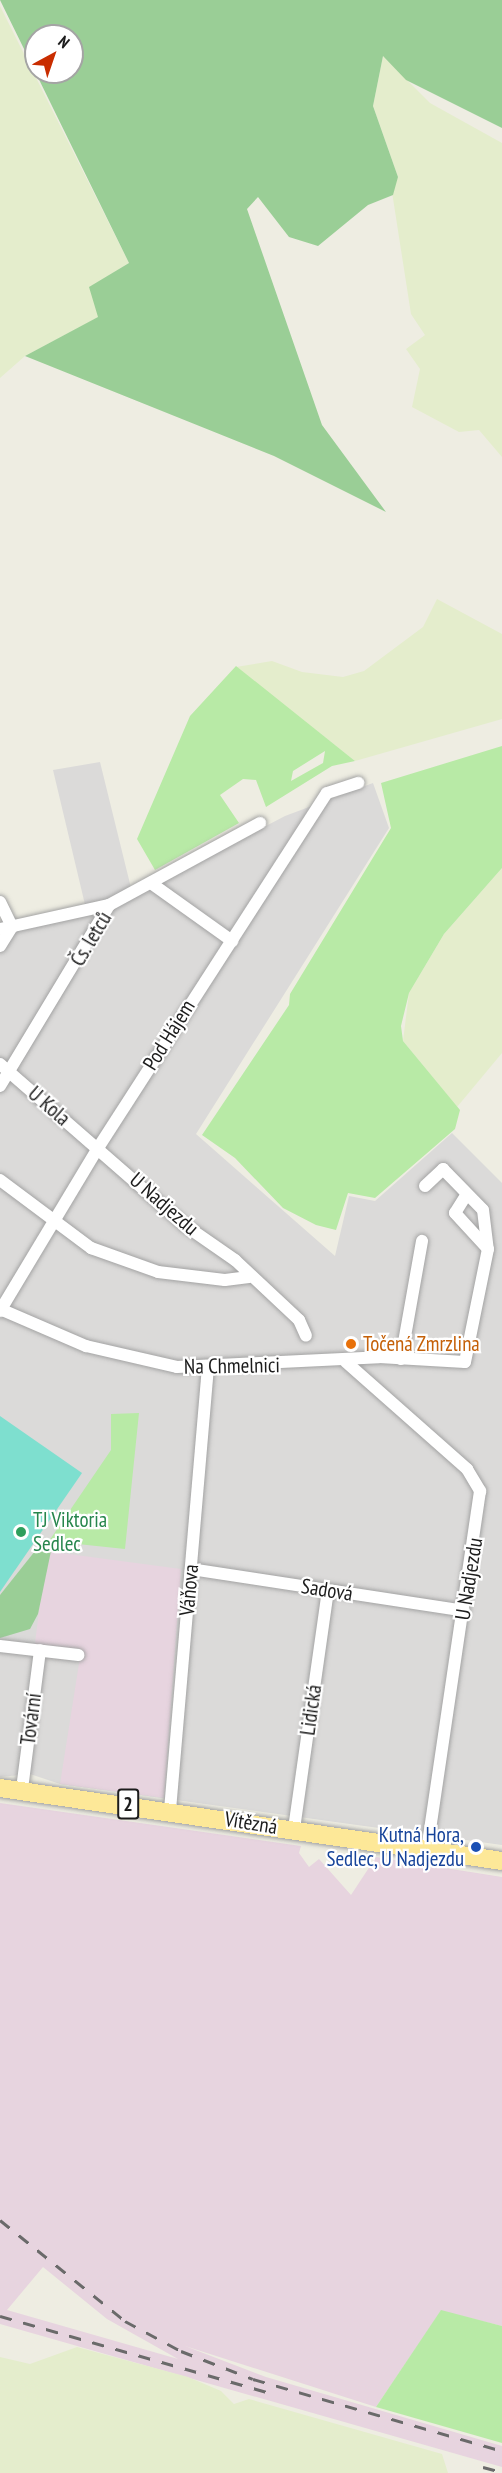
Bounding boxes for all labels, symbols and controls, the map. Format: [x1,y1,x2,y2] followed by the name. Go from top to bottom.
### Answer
[24,24,84,84] north arrow
[55,31,74,52] text: N
[65,907,117,971] street label: Čs. letců
[138,995,200,1075] street label: Pod Hájem
[23,1081,75,1131] street label: U Kola
[124,1167,204,1241] street label: U Nadjezdu
[363,1331,480,1357] place label: Točená Zmrzlina
[344,1337,358,1351] marker: Točená Zmrzlina
[184,1353,280,1379] street label: Na Chmelnici
[33,1507,108,1557] place label: TJ Viktoria Sedlec
[14,1525,28,1539] marker: TJ Viktoria Sedlec
[450,1536,488,1622] street label: U Nadjezdu
[174,1563,204,1617] street label: Váňova
[299,1573,355,1607] street label: Sadová
[295,1683,327,1737] street label: Lidická
[15,1692,47,1746] street label: Tovární
[116,1787,140,1821] road number: 2
[223,1806,279,1840] street label: Vítězná
[325,1822,464,1872] place label: Kutná Hora, Sedlec, U Nadjezdu
[469,1840,483,1854] marker: Kutná Hora, Sedlec, U Nadjezdu

